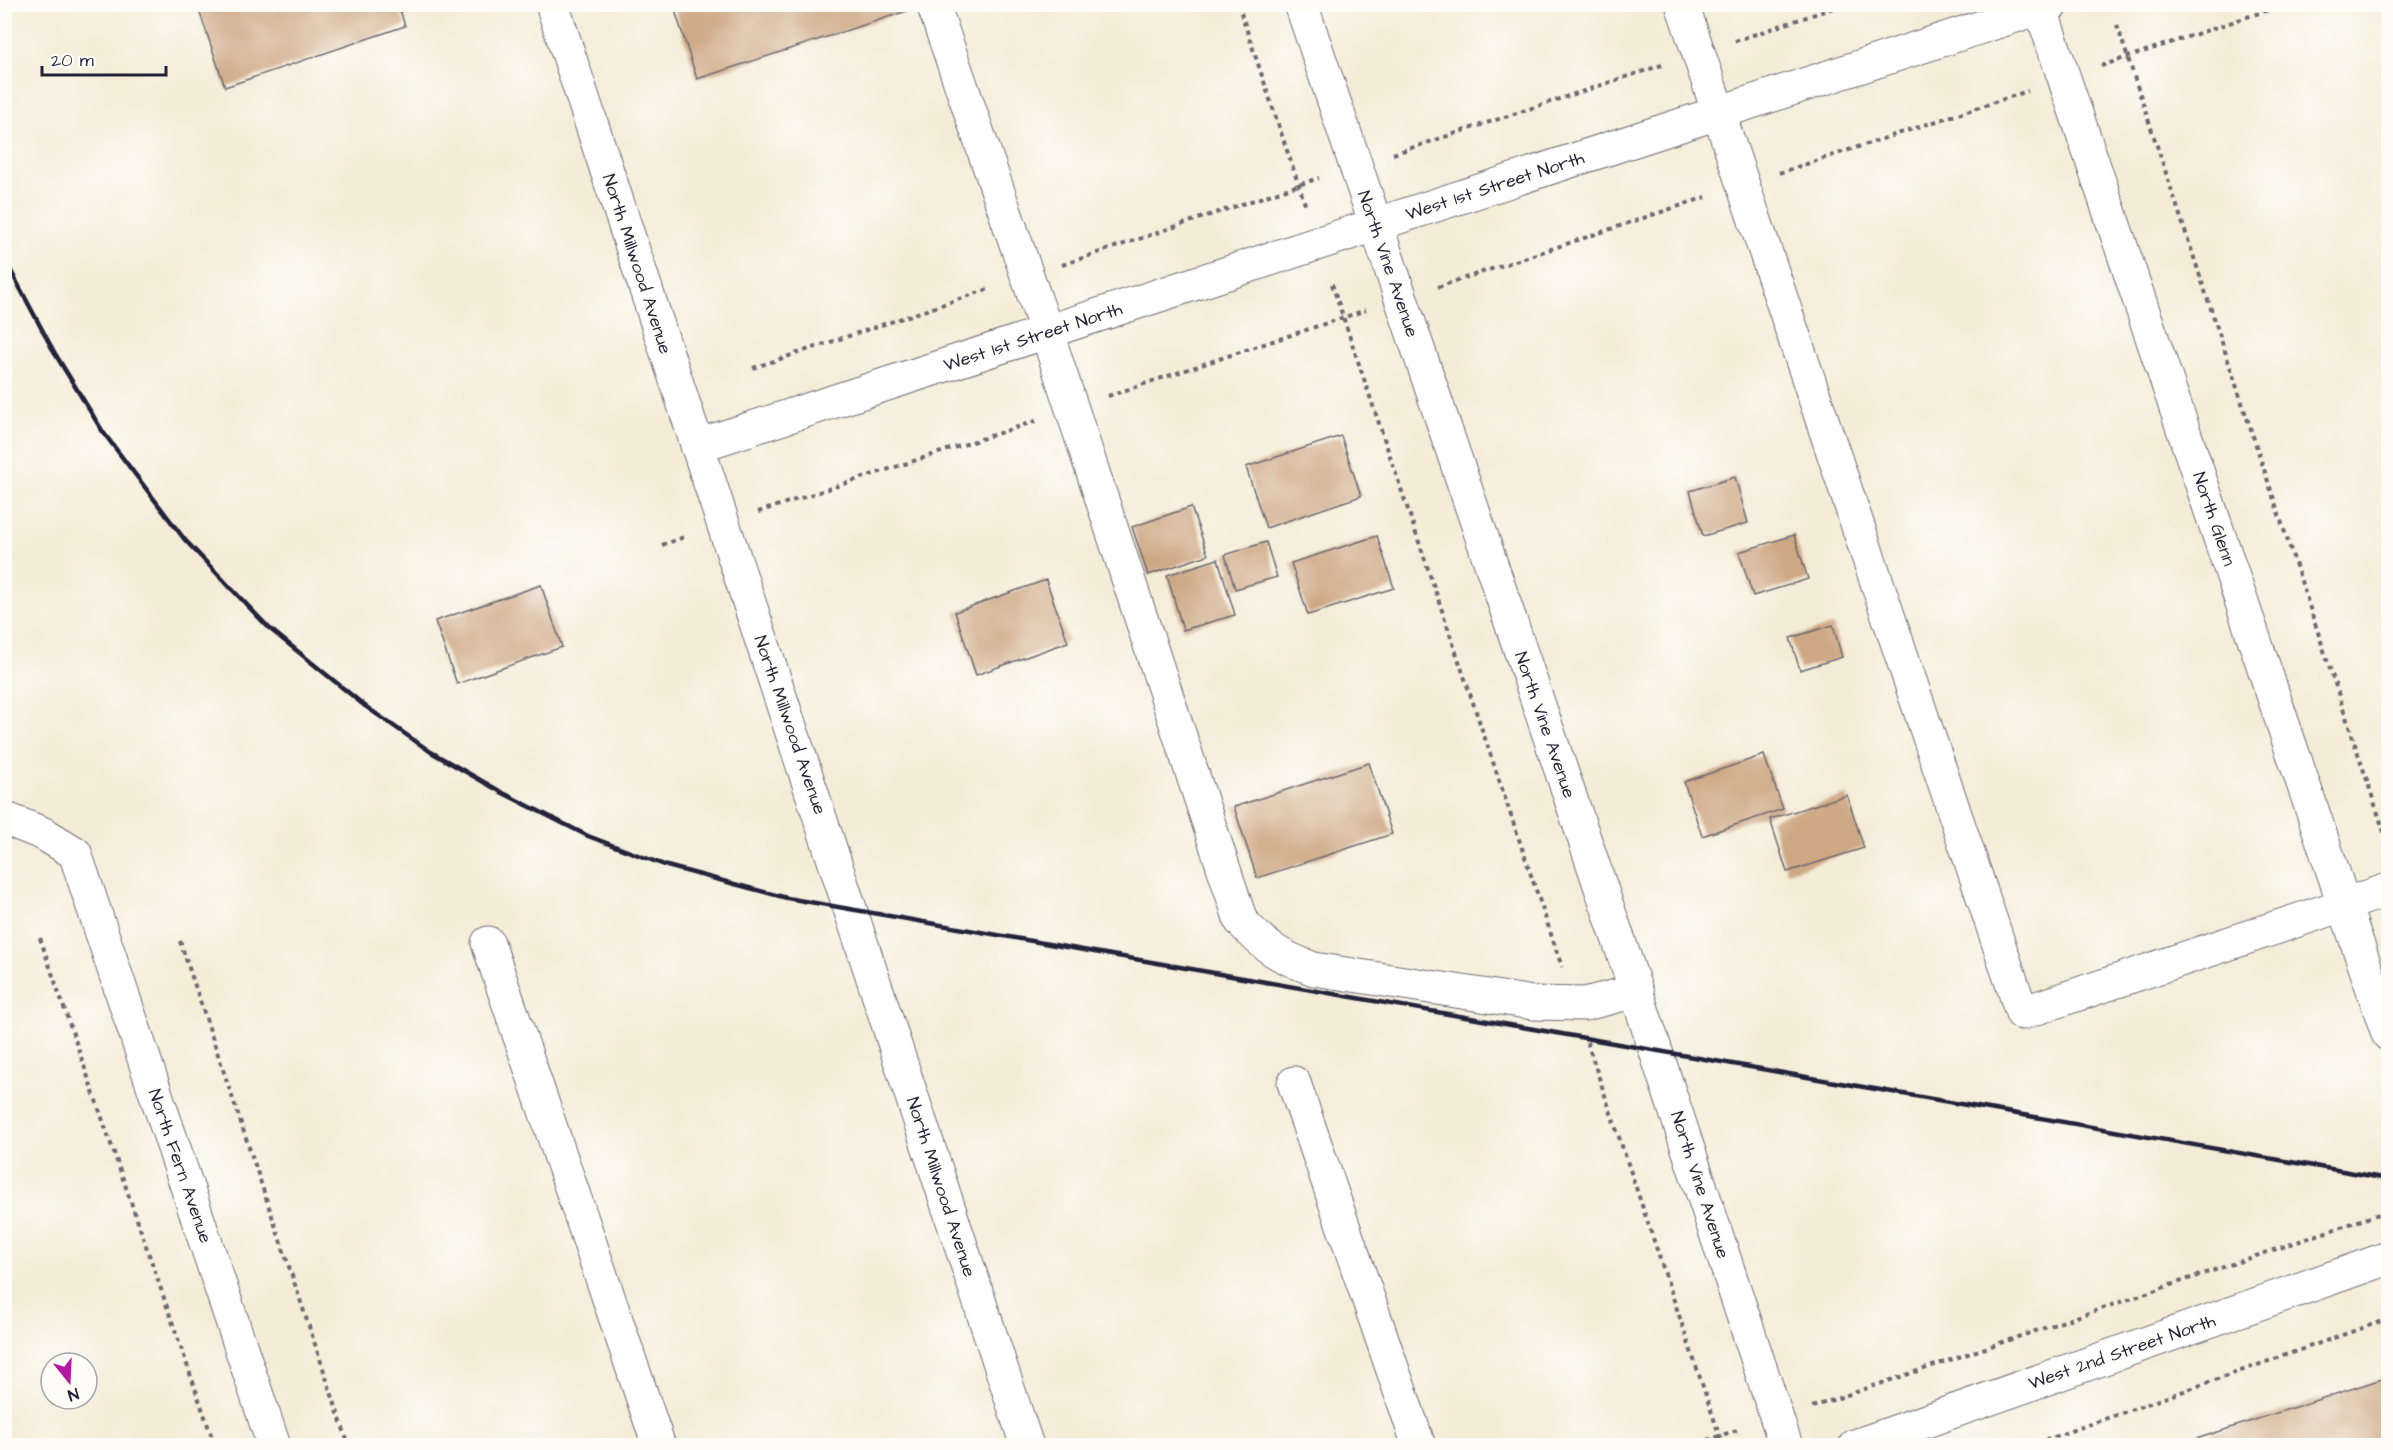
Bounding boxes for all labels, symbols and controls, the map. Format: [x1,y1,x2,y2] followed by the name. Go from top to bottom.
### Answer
[42,39,166,77] scale bar
[51,48,94,73] text: 20 m
[1403,145,1588,227] street label: West 1st Street North
[596,171,678,357] street label: North Millwood Avenue
[1351,188,1425,341] street label: North Vine Avenue
[941,296,1126,378] street label: West 1st Street North
[2186,469,2242,569] street label: North Glenn
[748,632,832,818] street label: North Millwood Avenue
[1508,649,1582,802] street label: North Vine Avenue
[142,1086,218,1247] street label: North Fern Avenue
[900,1094,982,1280] street label: North Millwood Avenue
[1664,1108,1736,1262] street label: North Vine Avenue
[2025,1308,2219,1396] street label: West 2nd Street North
[39,1351,99,1411] north arrow
[65,1382,81,1406] text: N

